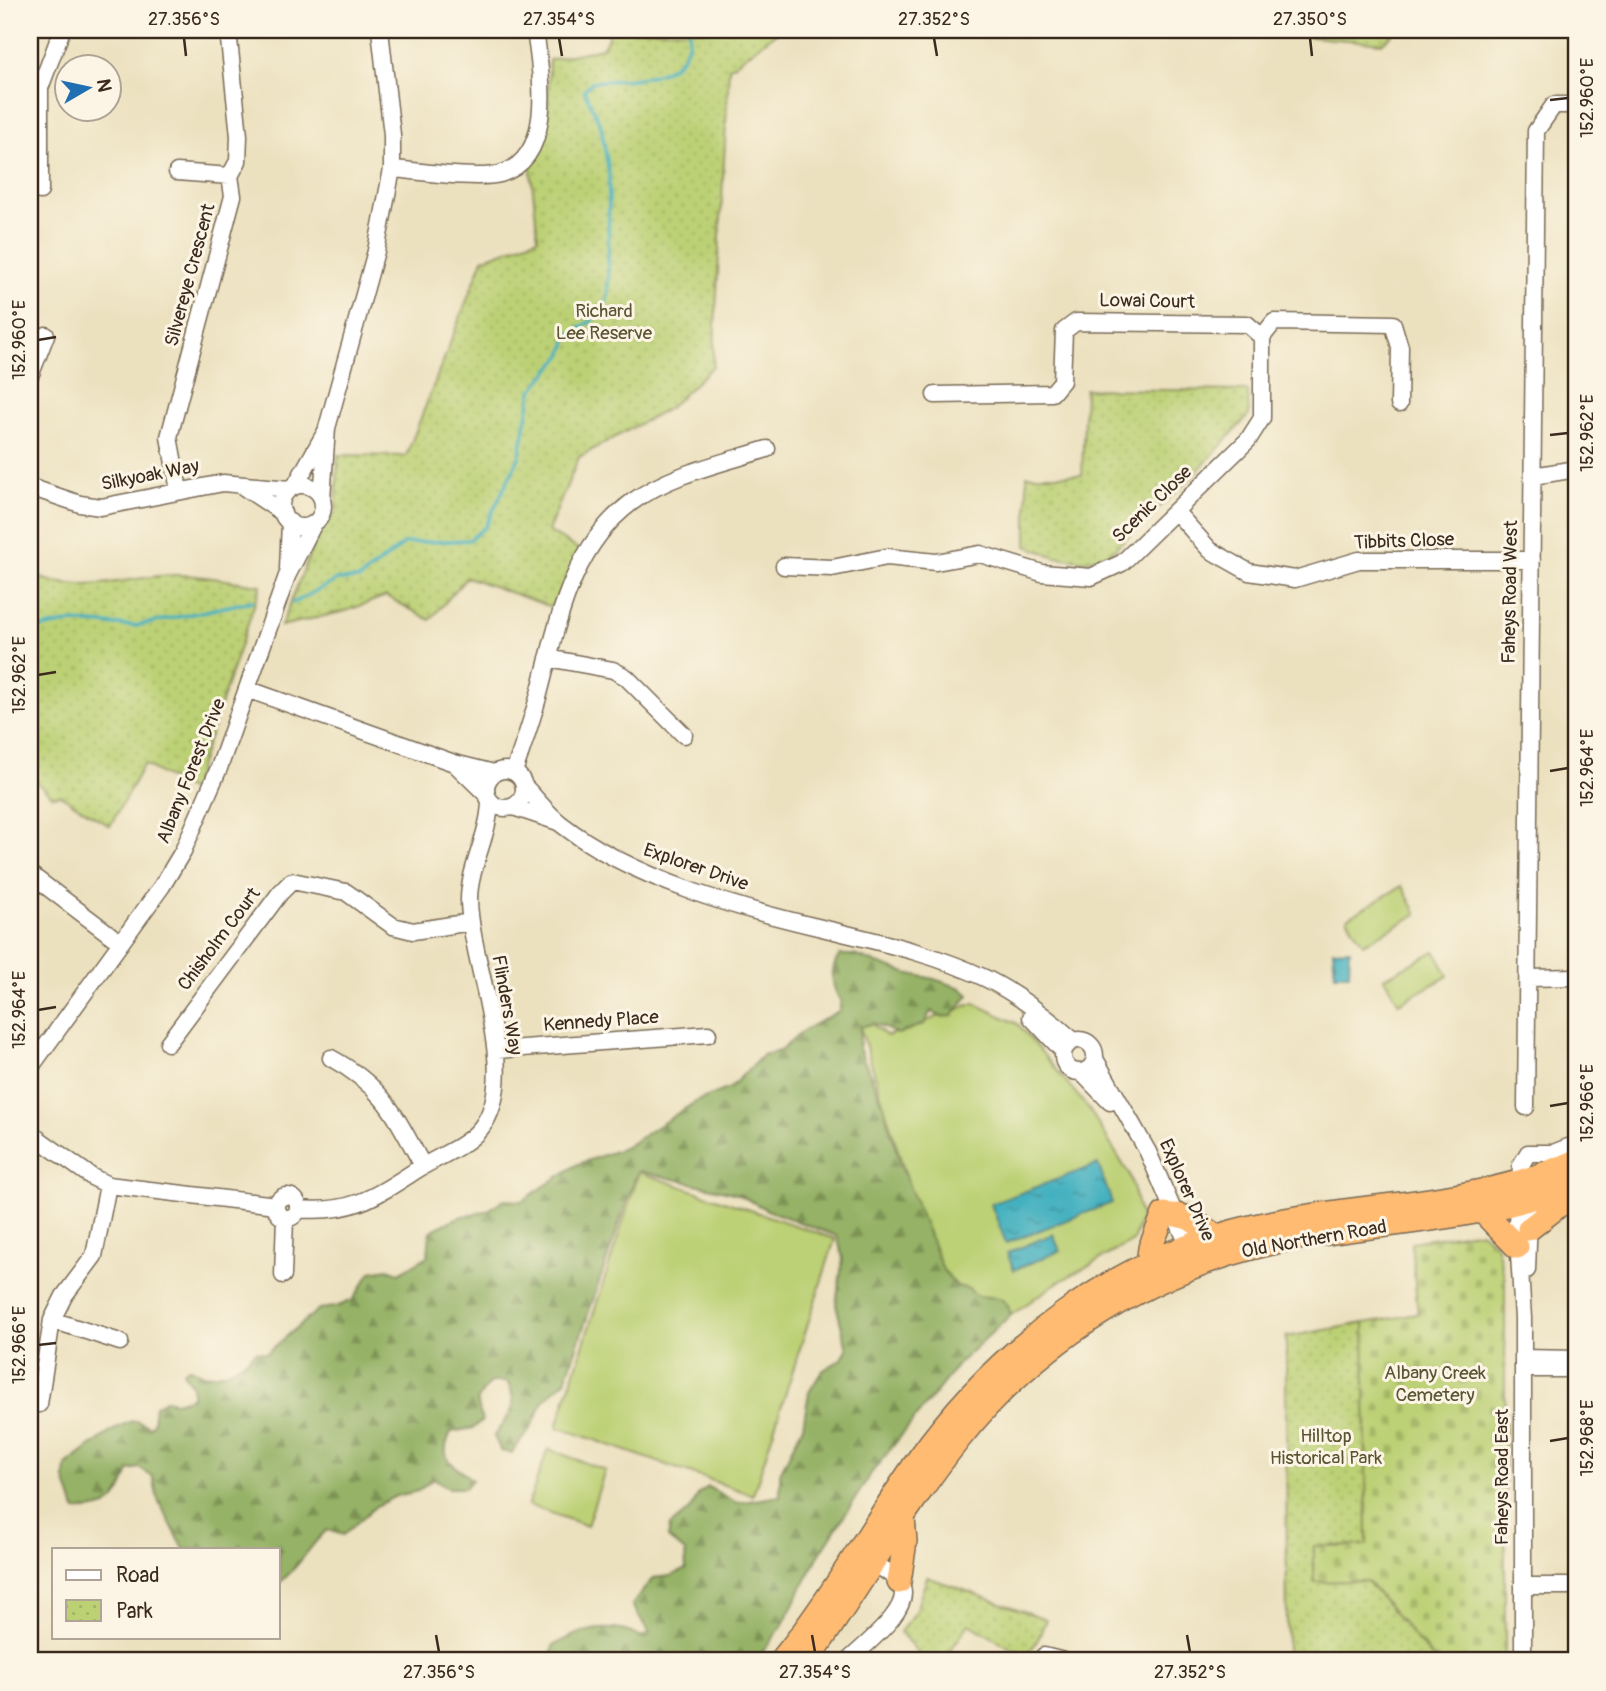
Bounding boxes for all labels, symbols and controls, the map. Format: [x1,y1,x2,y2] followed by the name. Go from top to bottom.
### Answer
[148,8,220,31] text: 27.356°S
[523,8,595,31] text: 27.354°S
[898,8,970,31] text: 27.352°S
[1273,8,1347,31] text: 27.350°S
[52,52,122,122] north arrow
[1576,58,1599,138] text: 152.960°E
[91,77,117,94] text: N
[159,201,221,349] street label: Silvereye Crescent
[1099,288,1195,314] street label: Lowai Court
[556,299,653,345] park label: Richard Lee Reserve
[8,300,31,380] text: 152.960°E
[1576,394,1599,472] text: 152.962°E
[99,454,201,496] street label: Silkyoak Way
[1107,460,1197,548] street label: Scenic Close
[1497,520,1523,664] street label: Faheys Road West
[1353,527,1455,555] street label: Tibbits Close
[8,636,31,714] text: 152.962°E
[151,694,231,847] street label: Albany Forest Drive
[1576,729,1599,807] text: 152.964°E
[640,838,752,896] street label: Explorer Drive
[172,882,266,995] street label: Chisholm Court
[486,953,528,1057] street label: Flinders Way
[8,971,31,1049] text: 152.964°E
[542,1005,660,1037] street label: Kennedy Place
[1576,1064,1599,1142] text: 152.966°E
[1154,1135,1220,1245] street label: Explorer Drive
[1240,1214,1388,1264] street label: Old Northern Road
[8,1306,31,1384] text: 152.966°E
[1384,1361,1486,1407] park label: Albany Creek Cemetery
[1576,1400,1599,1476] text: 152.968°E
[1490,1408,1514,1545] street label: Faheys Road East
[1270,1424,1382,1470] park label: Hilltop Historical Park
[52,1548,280,1638] legend
[116,1562,160,1589] text: Road
[116,1598,153,1625] text: Park
[403,1661,475,1684] text: 27.356°S
[779,1661,851,1684] text: 27.354°S
[1154,1661,1226,1684] text: 27.352°S

